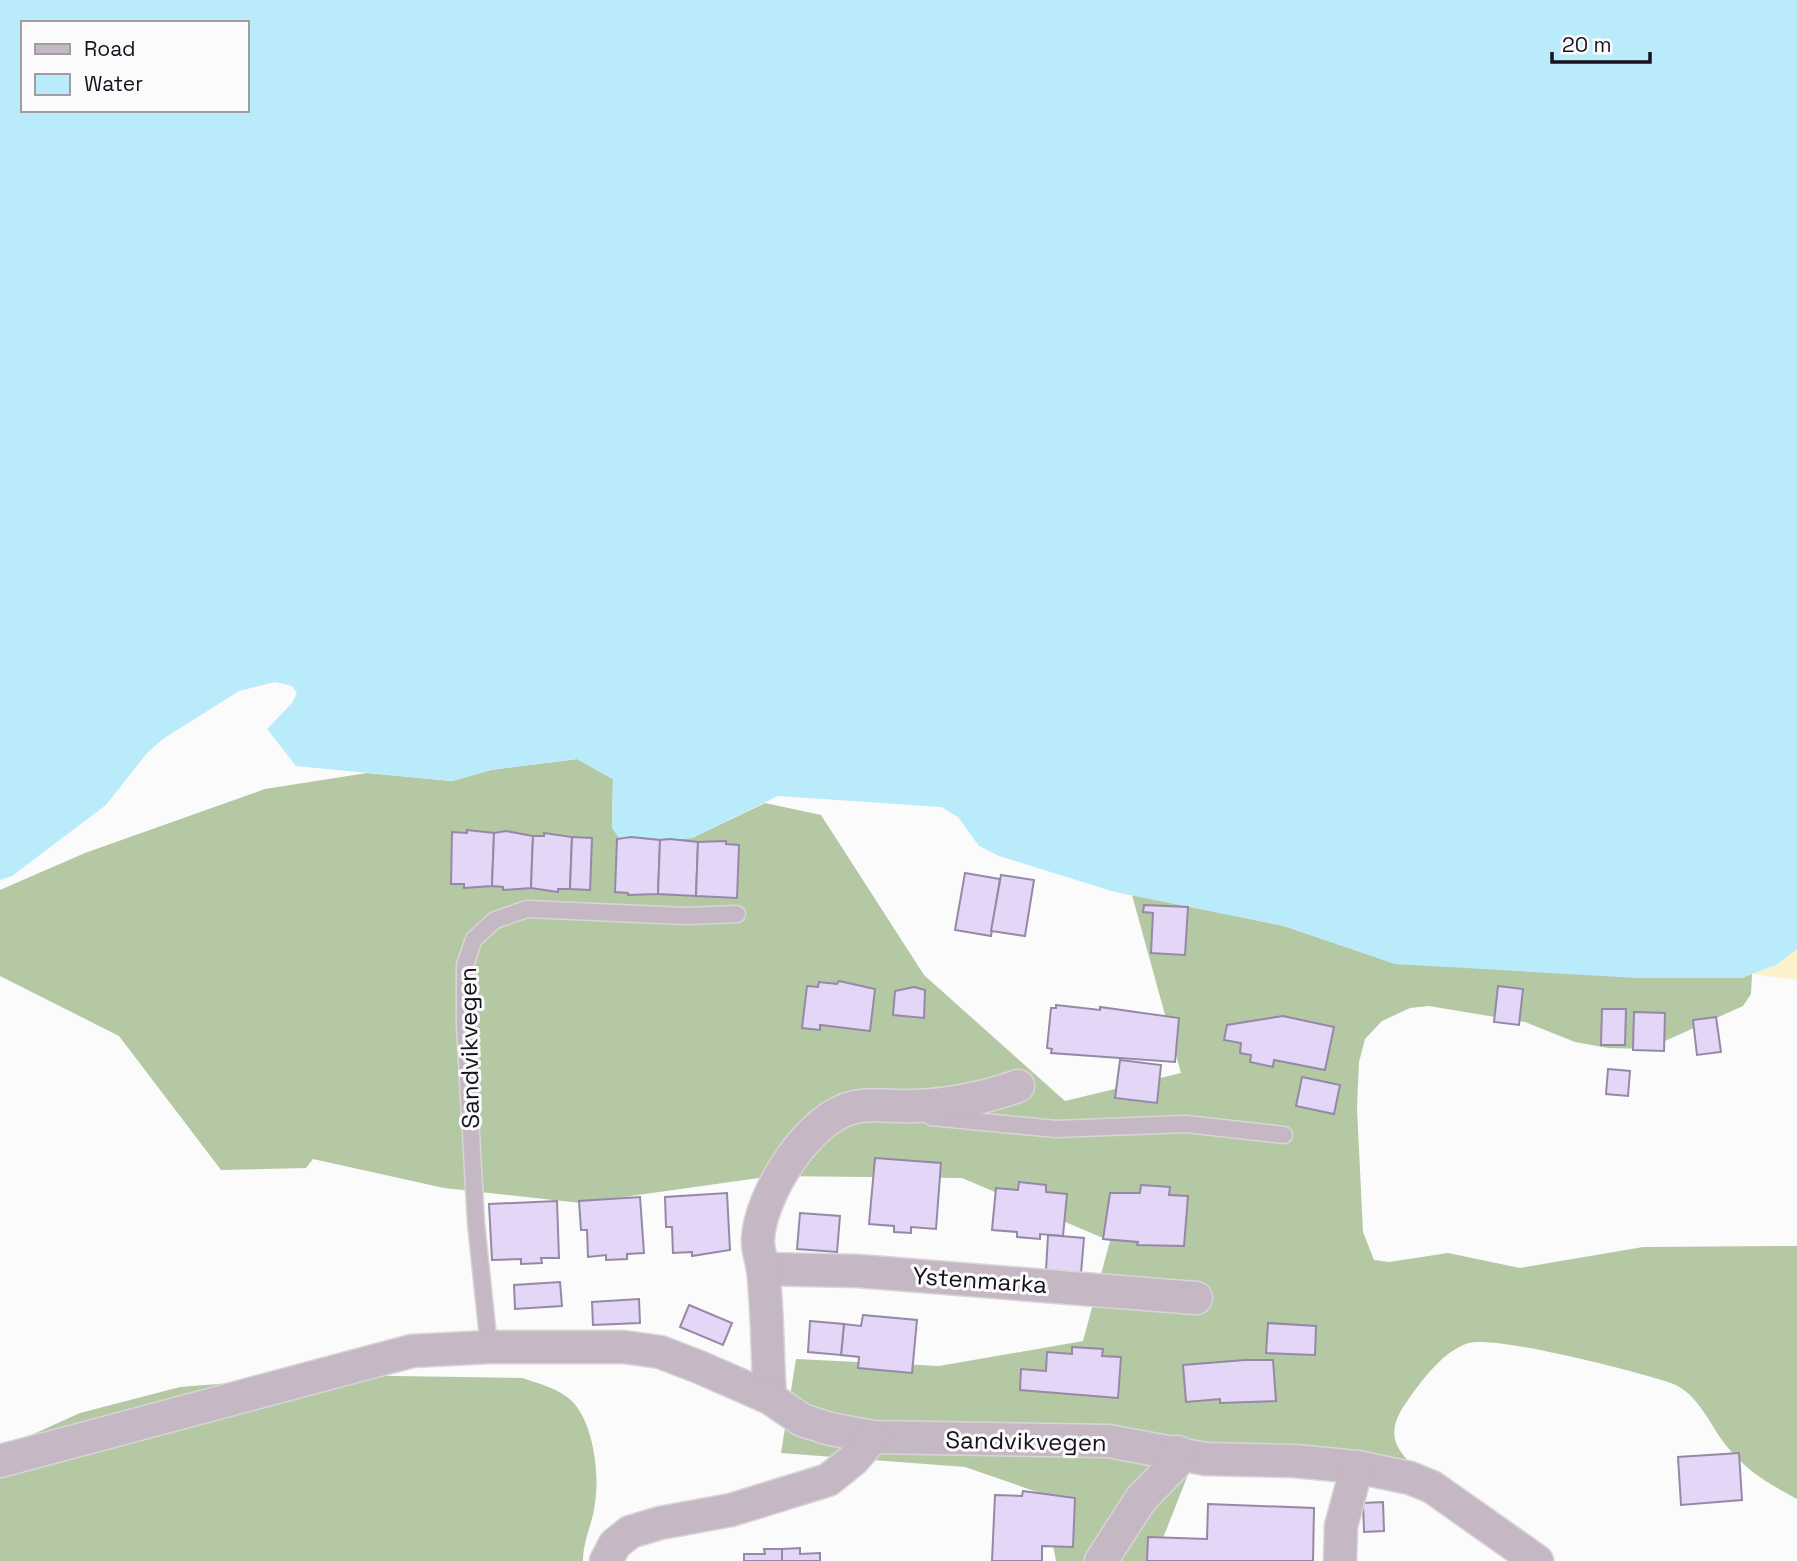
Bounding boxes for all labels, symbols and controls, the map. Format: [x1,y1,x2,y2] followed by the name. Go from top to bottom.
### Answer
[21,21,248,112] legend
[1552,21,1650,65] scale bar
[1562,31,1612,58] text: 20 m
[84,35,136,62] text: Road
[84,70,143,97] text: Water
[452,967,486,1129] street label: Sandvikvegen
[912,1260,1048,1300] street label: Ystenmarka
[945,1424,1107,1458] street label: Sandvikvegen

